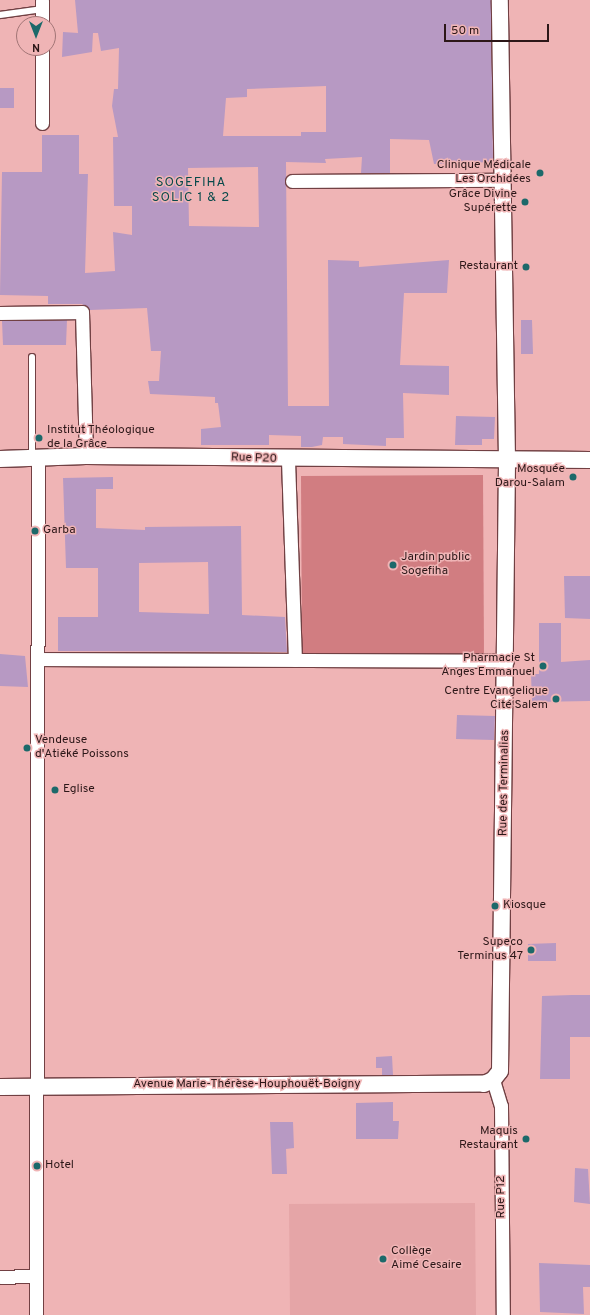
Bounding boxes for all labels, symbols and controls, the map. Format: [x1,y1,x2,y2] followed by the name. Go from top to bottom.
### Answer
[16,16,56,56] north arrow
[446,16,551,42] scale bar
[451,23,479,39] text: 50 m
[32,40,40,54] text: N
[437,159,531,187] place label: Clinique Médicale Les Orchidées
[534,167,546,179] marker: Clinique Médicale Les Orchidées
[152,176,230,207] district label: SOGEFIHA SOLIC 1 & 2
[449,188,517,216] place label: Grâce Divine Supérette
[520,197,530,207] marker: Grâce Divine Supérette
[459,260,518,274] place label: Restaurant
[521,262,531,272] marker: Restaurant
[47,424,155,452] place label: Institut Théologique de la Grâce
[34,433,44,443] marker: Institut Théologique de la Grâce
[231,451,277,467] street label: Rue P20
[495,463,565,491] place label: Mosquée Darou-Salam
[568,472,578,482] marker: Mosquée Darou-Salam
[43,524,76,538] place label: Garba
[30,526,40,536] marker: Garba
[401,551,470,579] place label: Jardin public Sogefiha
[388,560,398,570] marker: Jardin public Sogefiha
[441,652,535,680] place label: Pharmacie St Anges Emmanuel
[538,661,548,671] marker: Pharmacie St Anges Emmanuel
[444,685,548,713] place label: Centre Evangelique Cité Salem
[551,694,561,704] marker: Centre Evangelique Cité Salem
[497,729,513,837] street label: Rue des Terminalias
[35,734,129,762] place label: Vendeuse d'Atiéké Poissons
[22,743,32,753] marker: Vendeuse d'Atiéké Poissons
[63,783,95,797] place label: Eglise
[50,785,60,795] marker: Eglise
[503,899,546,913] place label: Kiosque
[490,901,500,911] marker: Kiosque
[457,936,523,964] place label: Supeco Terminus 47
[526,945,536,955] marker: Supeco Terminus 47
[133,1078,361,1092] street label: Avenue Marie-Thérèse-Houphouët-Boigny
[459,1125,518,1153] place label: Maquis Restaurant
[521,1134,531,1144] marker: Maquis Restaurant
[45,1159,74,1173] place label: Hotel
[32,1161,42,1171] marker: Hotel
[495,1175,509,1219] street label: Rue P12
[391,1245,462,1273] place label: Collège Aimé Cesaire
[378,1254,388,1264] marker: Collège Aimé Cesaire

